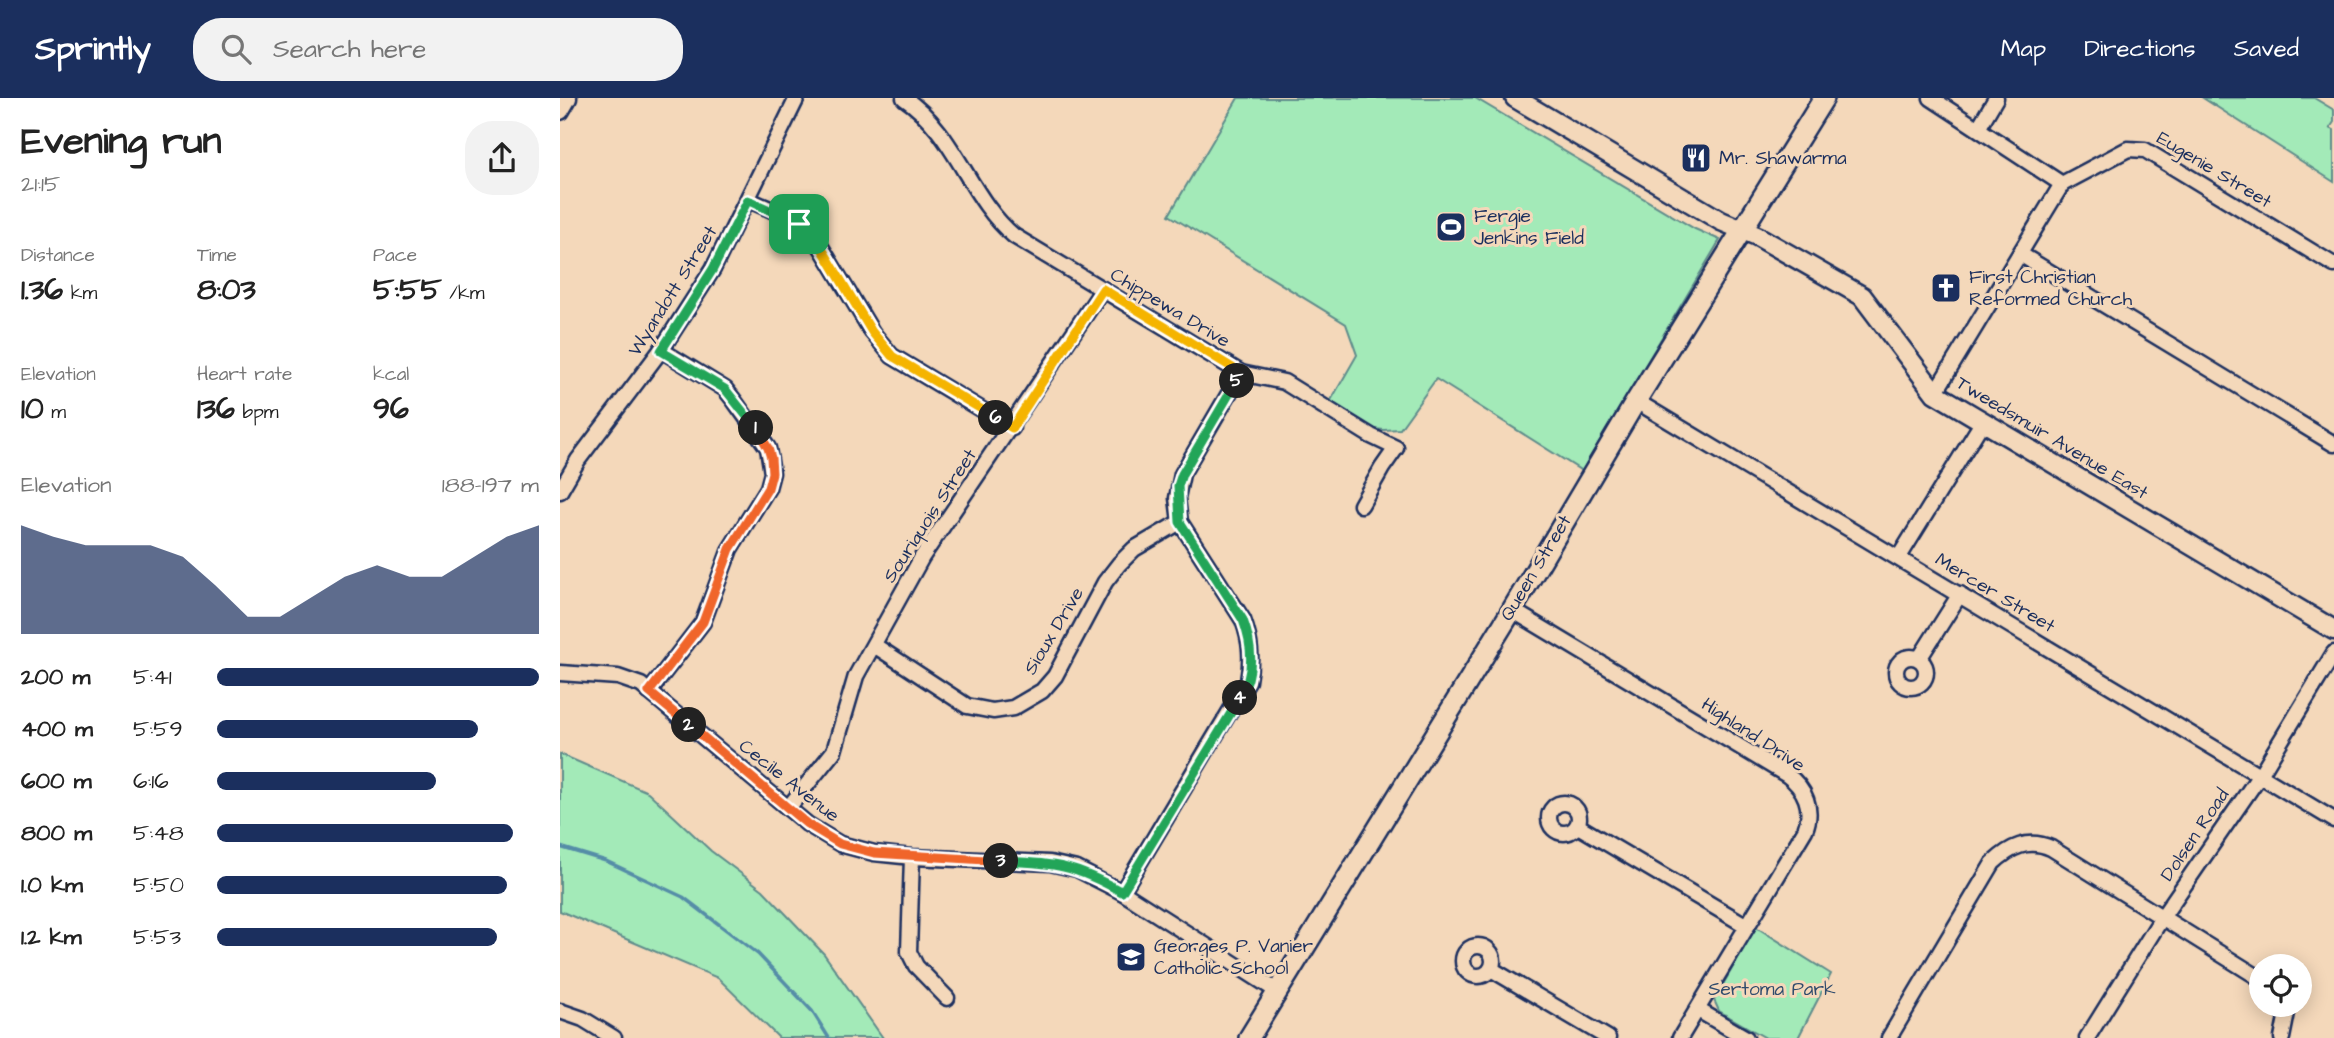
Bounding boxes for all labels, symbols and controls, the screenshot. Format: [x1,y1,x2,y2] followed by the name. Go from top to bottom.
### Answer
[193,18,683,81] search box
[35,26,151,72] text: Sprintly
[217,30,255,68] icon: search
[273,31,426,67] text: Search here
[2001,32,2046,66] text: Map
[2084,32,2196,66] text: Directions
[2234,32,2299,66] text: Saved
[21,116,222,168] text: Evening run
[465,121,539,195] button: share
[2151,125,2277,216] street label: Eugenie Street
[1679,141,1713,175] restaurant icon: Mr. Shawarma
[1719,145,1847,172] place label: Mr. Shawarma
[21,168,60,200] text: 21:15
[769,194,829,254] pin
[1474,203,1584,252] place label: Fergie Jenkins Field
[780,205,818,243] icon: arrive
[1434,210,1468,244] sports icon: Fergie Jenkins Field
[622,220,725,362] street label: Wyandott Street
[21,242,95,269] text: Distance
[197,242,237,269] text: Time
[373,242,417,269] text: Pace
[1105,262,1235,354] street label: Chippewa Drive
[1969,264,2133,313] place label: First Christian Reformed Church
[21,269,63,311] text: 1.36
[197,269,256,311] text: 8:03
[373,269,442,311] text: 5:55
[1929,271,1963,305] church icon: First Christian Reformed Church
[63,280,97,307] text: km
[442,280,484,307] text: /km
[21,361,96,388] text: Elevation
[197,361,292,388] text: Heart rate
[373,361,409,388] text: kcal
[1220,364,1254,398] pin: 5
[1230,367,1243,394] text: 5
[1951,370,2153,506] street label: Tweedsmuir Avenue East
[21,388,44,430] text: 10
[197,388,235,430] text: 136
[373,388,409,430] text: 96
[44,399,66,426] text: m
[235,399,279,426] text: bpm
[978,400,1013,436] pin: 6
[990,404,1001,431] text: 6
[738,410,774,446] pin: 1
[754,414,757,441] text: 1
[877,444,984,588] street label: Souriquois Street
[21,469,112,501] text: Elevation
[442,469,539,501] text: 188–197 m
[1494,510,1578,626] street label: Queen Street
[1930,547,2060,640] street label: Mercer Street
[1017,582,1091,680] street label: Sioux Drive
[21,661,90,693] text: 200 m
[133,661,172,693] text: 5:41
[1222,680,1258,716] pin: 4
[1233,684,1246,711] text: 4
[1695,691,1810,780] street label: Highland Drive
[671,708,706,742] pin: 2
[683,711,694,738] text: 2
[21,713,93,745] text: 400 m
[133,713,183,745] text: 5:59
[733,733,845,829] street label: Cecile Avenue
[21,765,92,797] text: 600 m
[133,765,169,797] text: 6:16
[2154,783,2236,887] street label: Dolsen Road
[21,817,92,849] text: 800 m
[133,817,184,849] text: 5:48
[984,844,1018,878] pin: 3
[996,847,1005,874] text: 3
[21,869,83,901] text: 1.0 km
[133,869,184,901] text: 5:50
[21,921,82,953] text: 1.2 km
[133,921,181,953] text: 5:53
[1154,933,1313,982] place label: Georges P. Vanier Catholic School
[1114,940,1148,974] school or university icon: Georges P. Vanier Catholic School
[2249,954,2312,1017] map controls
[2249,954,2312,1017] button: locate
[1708,976,1836,1003] park label: Sertoma Park

